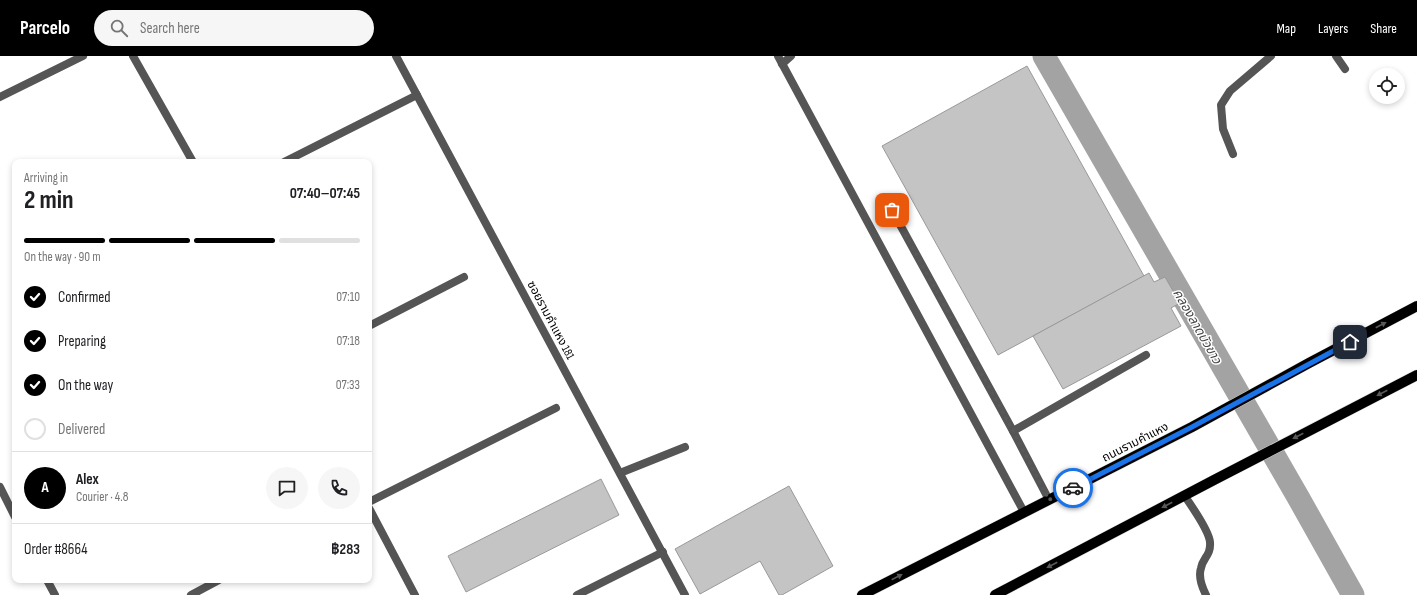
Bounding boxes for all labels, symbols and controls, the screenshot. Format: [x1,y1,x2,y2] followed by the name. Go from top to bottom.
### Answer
[94,10,374,46] search box
[20,17,70,40] text: Parcelo
[108,17,130,39] icon: search
[140,19,200,38] text: Search here
[1276,20,1296,37] text: Map
[1318,20,1348,37] text: Layers
[1370,20,1397,37] text: Share
[1369,68,1405,104] map controls
[1369,68,1405,104] button: locate
[24,170,68,186] text: Arriving in
[290,184,360,203] text: 07:40–07:45
[24,185,74,216] text: 2 min
[875,193,909,227] pin
[881,199,903,221] icon: bag
[24,249,101,265] text: On the way · 90 m
[524,278,578,363] street label: ซอยรามคำแหง 181
[24,286,46,308] icon: check
[1169,286,1225,367] water label: คลองลาดบัวขาว
[58,288,111,307] text: Confirmed
[336,289,360,305] text: 07:10
[1375,322,1387,329] one-way arrow
[1333,325,1367,359] pin
[24,330,46,352] icon: check
[1339,331,1361,353] icon: home
[58,332,106,351] text: Preparing
[336,333,360,349] text: 07:18
[24,374,46,396] icon: check
[58,376,113,395] text: On the way
[336,377,360,393] text: 07:33
[1377,390,1388,396] one-way arrow
[1099,419,1171,466] street label: ถนนรามคำแหง
[58,420,105,439] text: Delivered
[1292,433,1304,440] one-way arrow
[266,467,308,509] button: chat
[318,467,360,509] button: phone
[1053,468,1093,508] courier
[76,470,99,489] text: Alex
[1062,477,1084,499] icon: car
[41,478,49,497] text: A
[76,489,128,505] text: Courier · 4.8
[1161,501,1172,508] one-way arrow
[24,540,88,559] text: Order #8664
[331,540,360,559] text: ฿283
[1046,562,1057,568] one-way arrow
[891,574,903,580] one-way arrow

